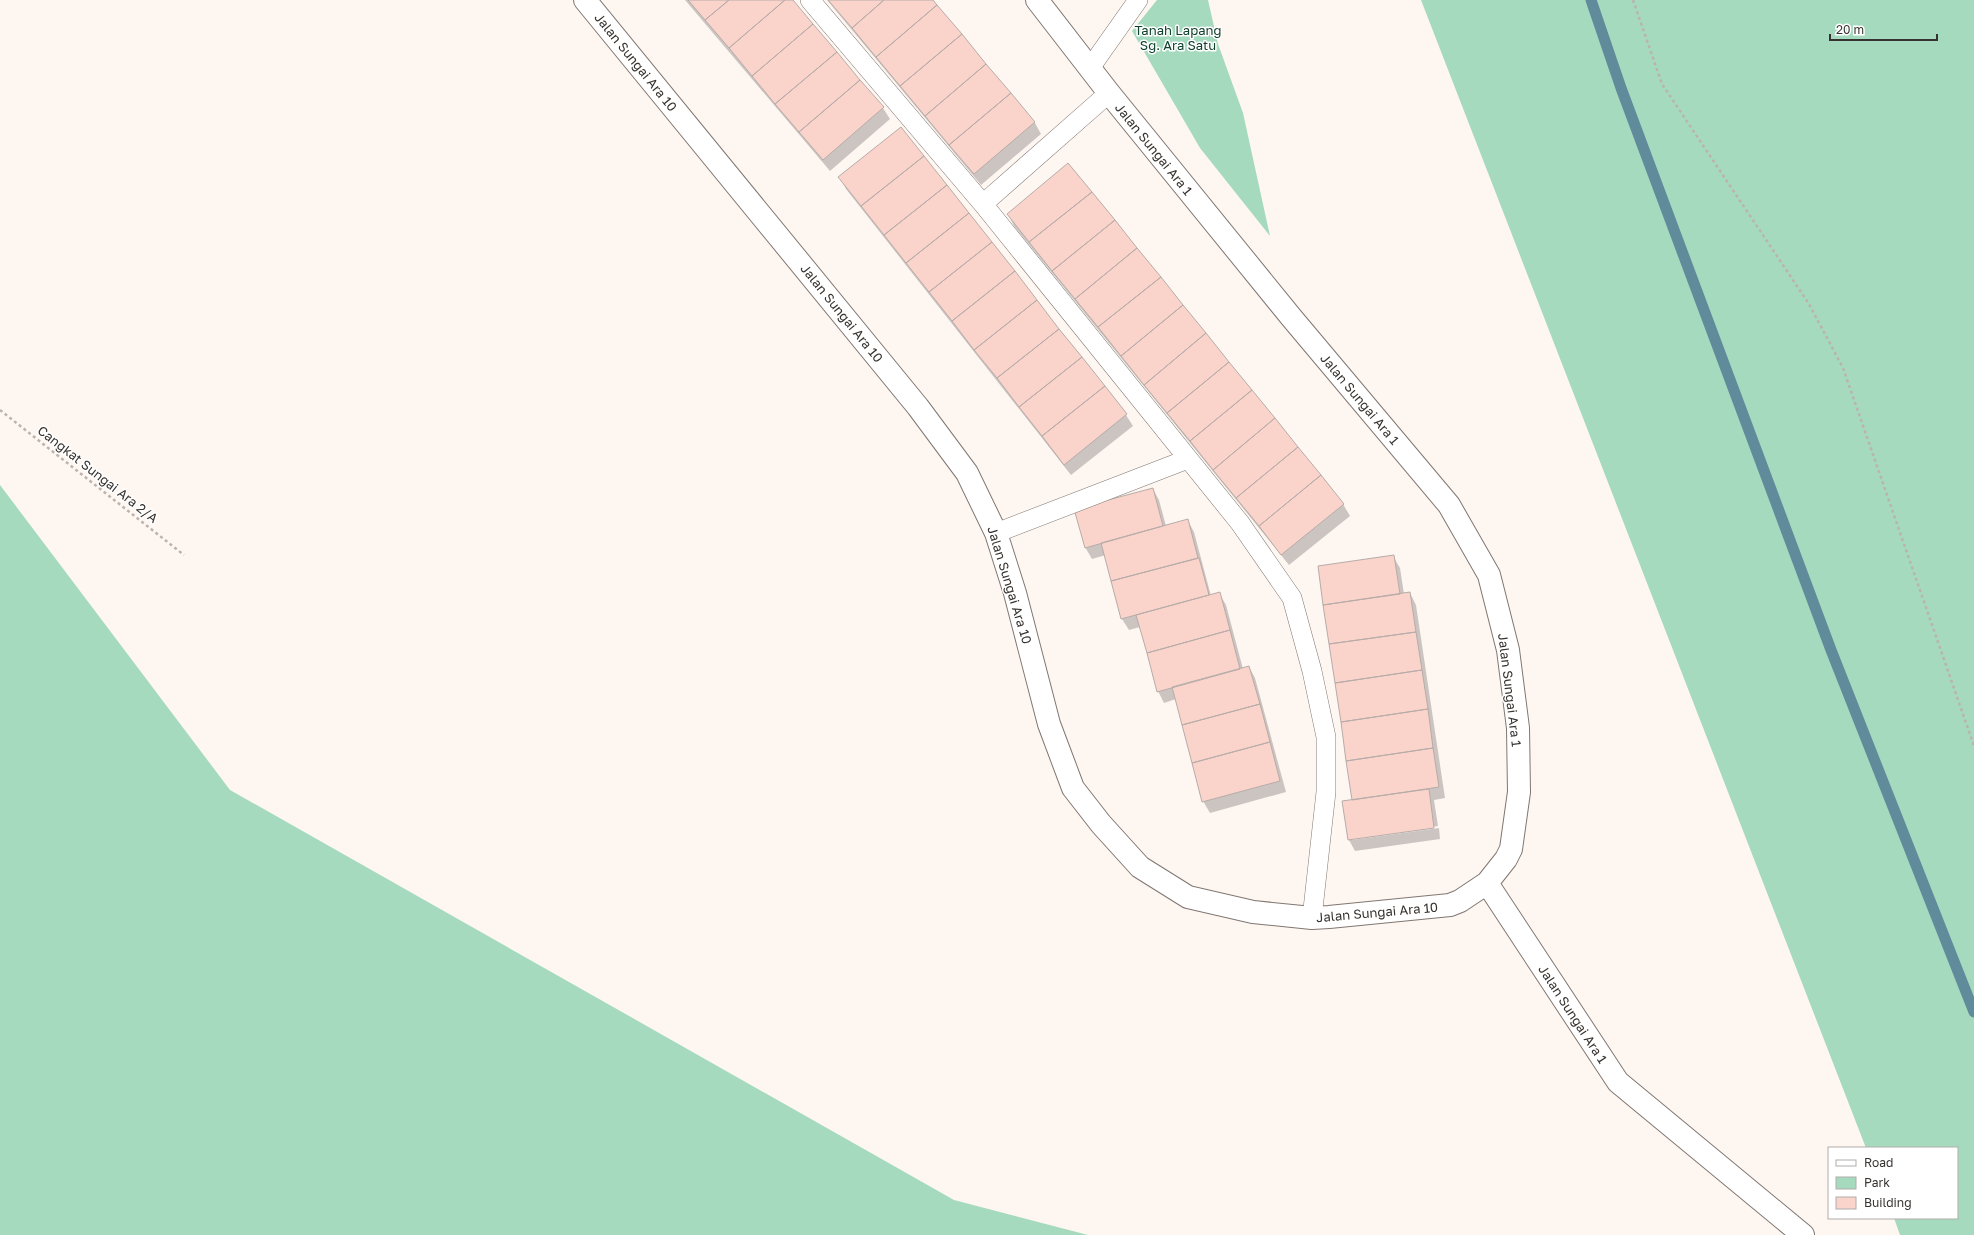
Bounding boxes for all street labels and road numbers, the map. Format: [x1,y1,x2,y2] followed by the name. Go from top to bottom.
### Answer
[591,9,681,115] street label: Jalan Sungai Ara 10
[1112,100,1196,198] street label: Jalan Sungai Ara 1
[797,260,887,366] street label: Jalan Sungai Ara 10
[1317,350,1403,448] street label: Jalan Sungai Ara 1
[35,422,161,526] street label: Cangkat Sungai Ara 2/A
[984,524,1036,646] street label: Jalan Sungai Ara 10
[1495,632,1525,748] street label: Jalan Sungai Ara 1
[1315,899,1439,925] street label: Jalan Sungai Ara 10
[1535,962,1611,1066] street label: Jalan Sungai Ara 1

